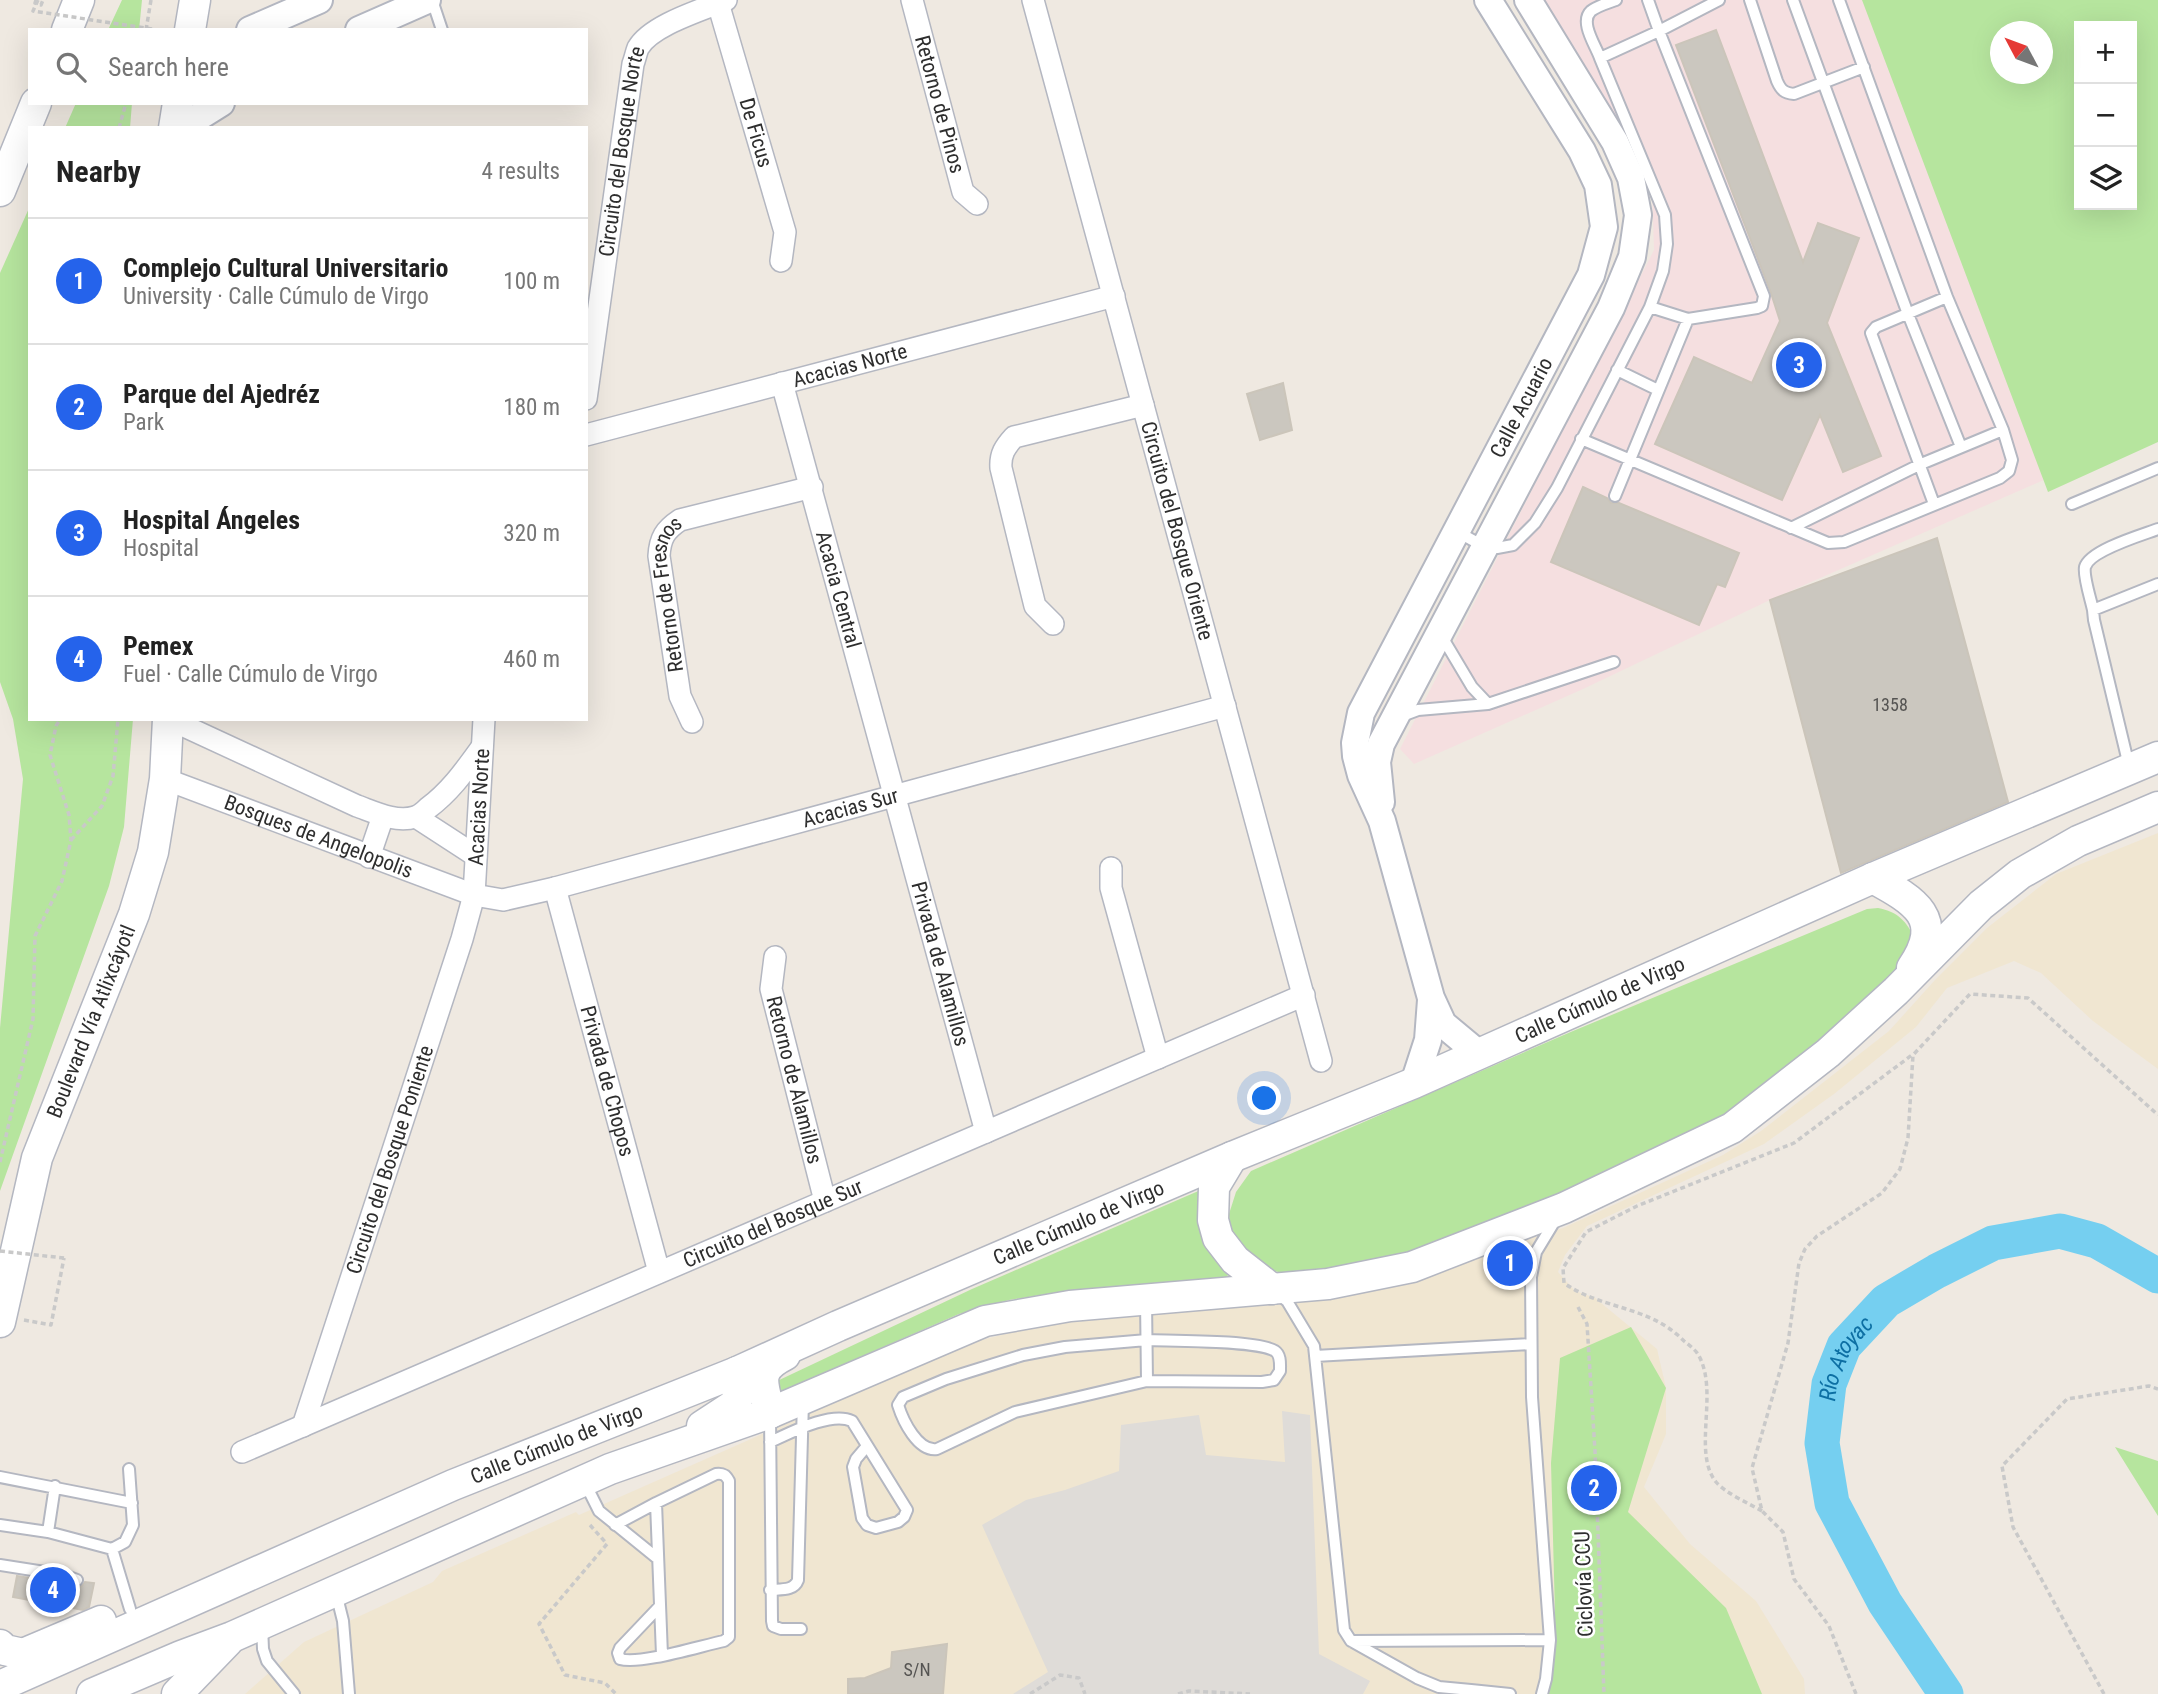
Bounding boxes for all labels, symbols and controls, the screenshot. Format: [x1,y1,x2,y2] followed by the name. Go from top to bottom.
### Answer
[1990,21,2053,84] north arrow
[2074,21,2137,210] map controls
[2074,21,2137,84] button: +
[28,28,588,105] search box
[910,33,969,176] street label: Retorno de Pinos
[594,43,650,258] street label: Circuito del Bosque Norte
[52,48,90,86] icon: search
[108,52,229,82] text: Search here
[2074,84,2137,147] button: −
[734,95,777,170] street label: De Ficus
[2074,147,2137,210] button: layers
[56,154,141,189] text: Nearby
[482,158,560,185] text: 4 results
[123,253,449,283] text: Complejo Cultural Universitario
[73,268,85,295] text: 1
[503,268,560,295] text: 100 m
[123,283,429,310] text: University · Calle Cúmulo de Virgo
[790,339,910,392] street label: Acacias Norte
[1776,339,1822,391] pin: 3
[1485,353,1558,462] street label: Calle Acuario
[123,379,320,409] text: Parque del Ajedréz
[73,394,85,421] text: 2
[503,394,560,421] text: 180 m
[123,409,164,436] text: Park
[1136,419,1218,643] street label: Circuito del Bosque Oriente
[123,505,300,535] text: Hospital Ángeles
[647,511,688,674] street label: Retorno de Fresnos
[73,520,85,547] text: 3
[503,520,560,547] text: 320 m
[811,528,866,651] street label: Acacia Central
[123,535,199,562] text: Hospital
[123,631,194,661] text: Pemex
[73,646,85,673] text: 4
[503,646,560,673] text: 460 m
[123,661,378,688] text: Fuel · Calle Cúmulo de Virgo
[1872,694,1908,715] house number: 1358
[464,748,494,866] street label: Acacias Norte
[800,783,901,832] street label: Acacias Sur
[221,790,416,883] street label: Bosques de Angelopolis
[906,879,974,1049] street label: Privada de Alamillos
[42,922,140,1121] street label: Boulevard Vía Atlixcáyotl
[1511,952,1688,1048] street label: Calle Cúmulo de Virgo
[761,994,827,1166] street label: Retorno de Alamillos
[575,1003,639,1159] street label: Privada de Chopos
[341,1042,438,1277] street label: Circuito del Bosque Poniente
[1247,1081,1281,1115] your location
[679,1174,866,1273] street label: Circuito del Bosque Sur
[990,1176,1168,1270] street label: Calle Cúmulo de Virgo
[1487,1237,1533,1289] pin: 1
[1814,1310,1878,1402] water label: Río Atoyac
[467,1399,646,1489] street label: Calle Cúmulo de Virgo
[1571,1462,1617,1514] pin: 2
[1570,1531,1598,1637] street label: Ciclovía CCU
[30,1564,76,1616] pin: 4
[903,1659,931,1680] house number: S/N

